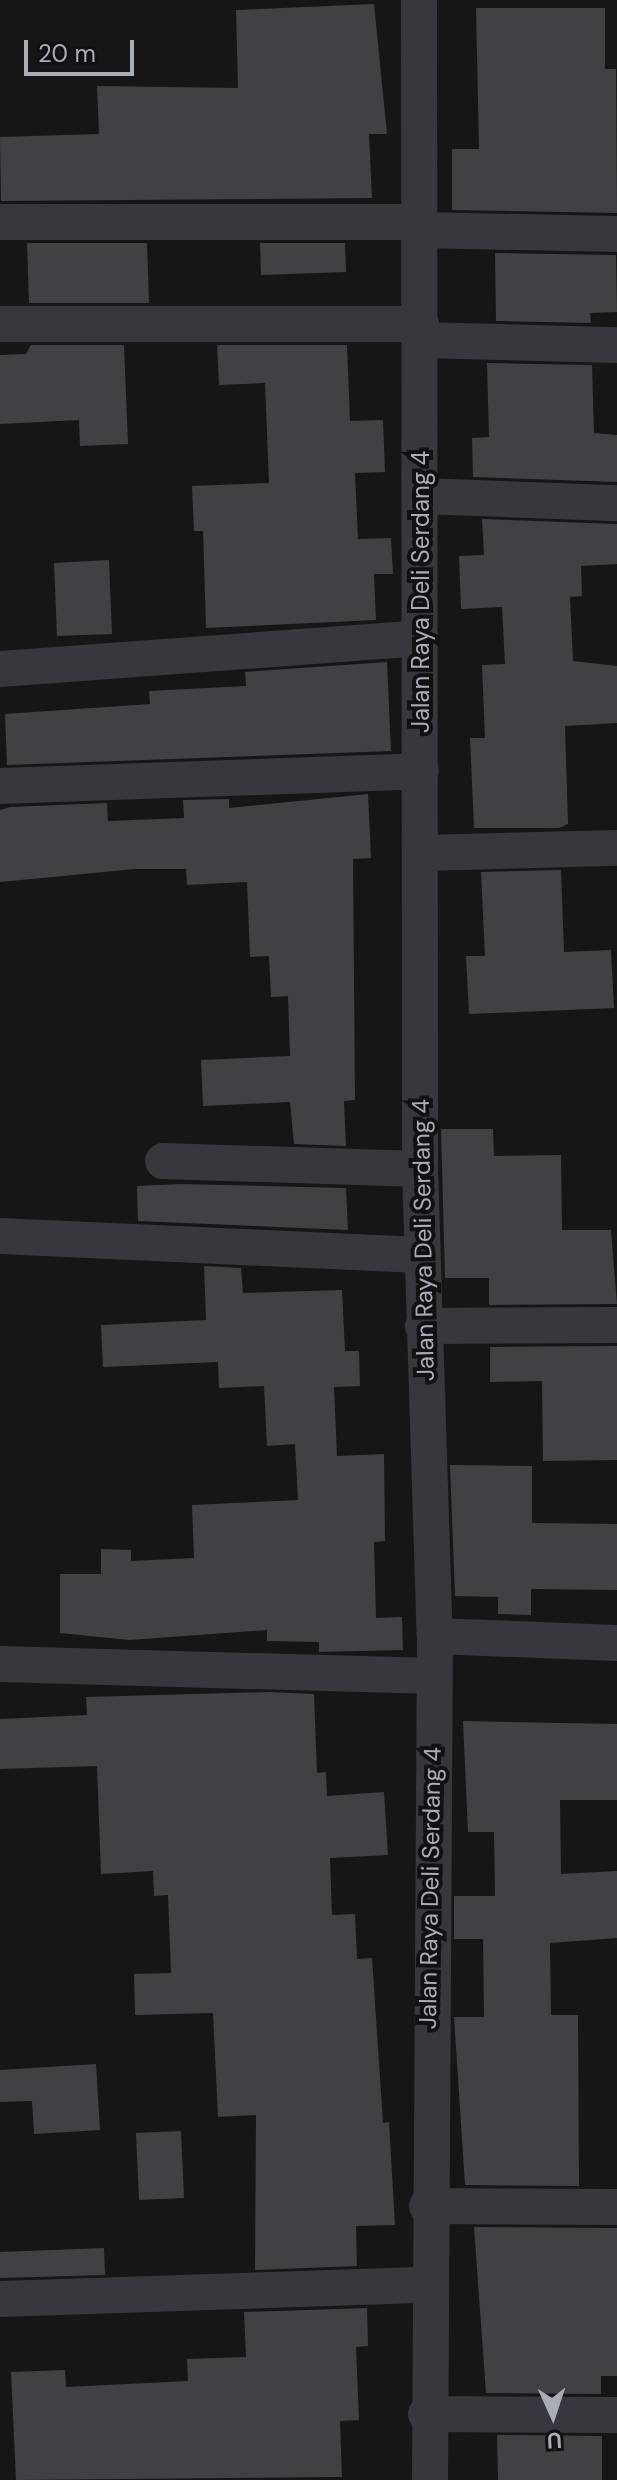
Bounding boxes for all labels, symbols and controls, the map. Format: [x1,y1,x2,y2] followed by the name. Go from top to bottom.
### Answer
[28,24,138,74] scale bar
[38,38,96,69] text: 20 m
[407,451,435,733] street label: Jalan Raya Deli Serdang 4
[406,1099,440,1381] street label: Jalan Raya Deli Serdang 4
[413,1747,447,2029] street label: Jalan Raya Deli Serdang 4
[513,2376,593,2456] north arrow
[546,2426,563,2455] text: U

